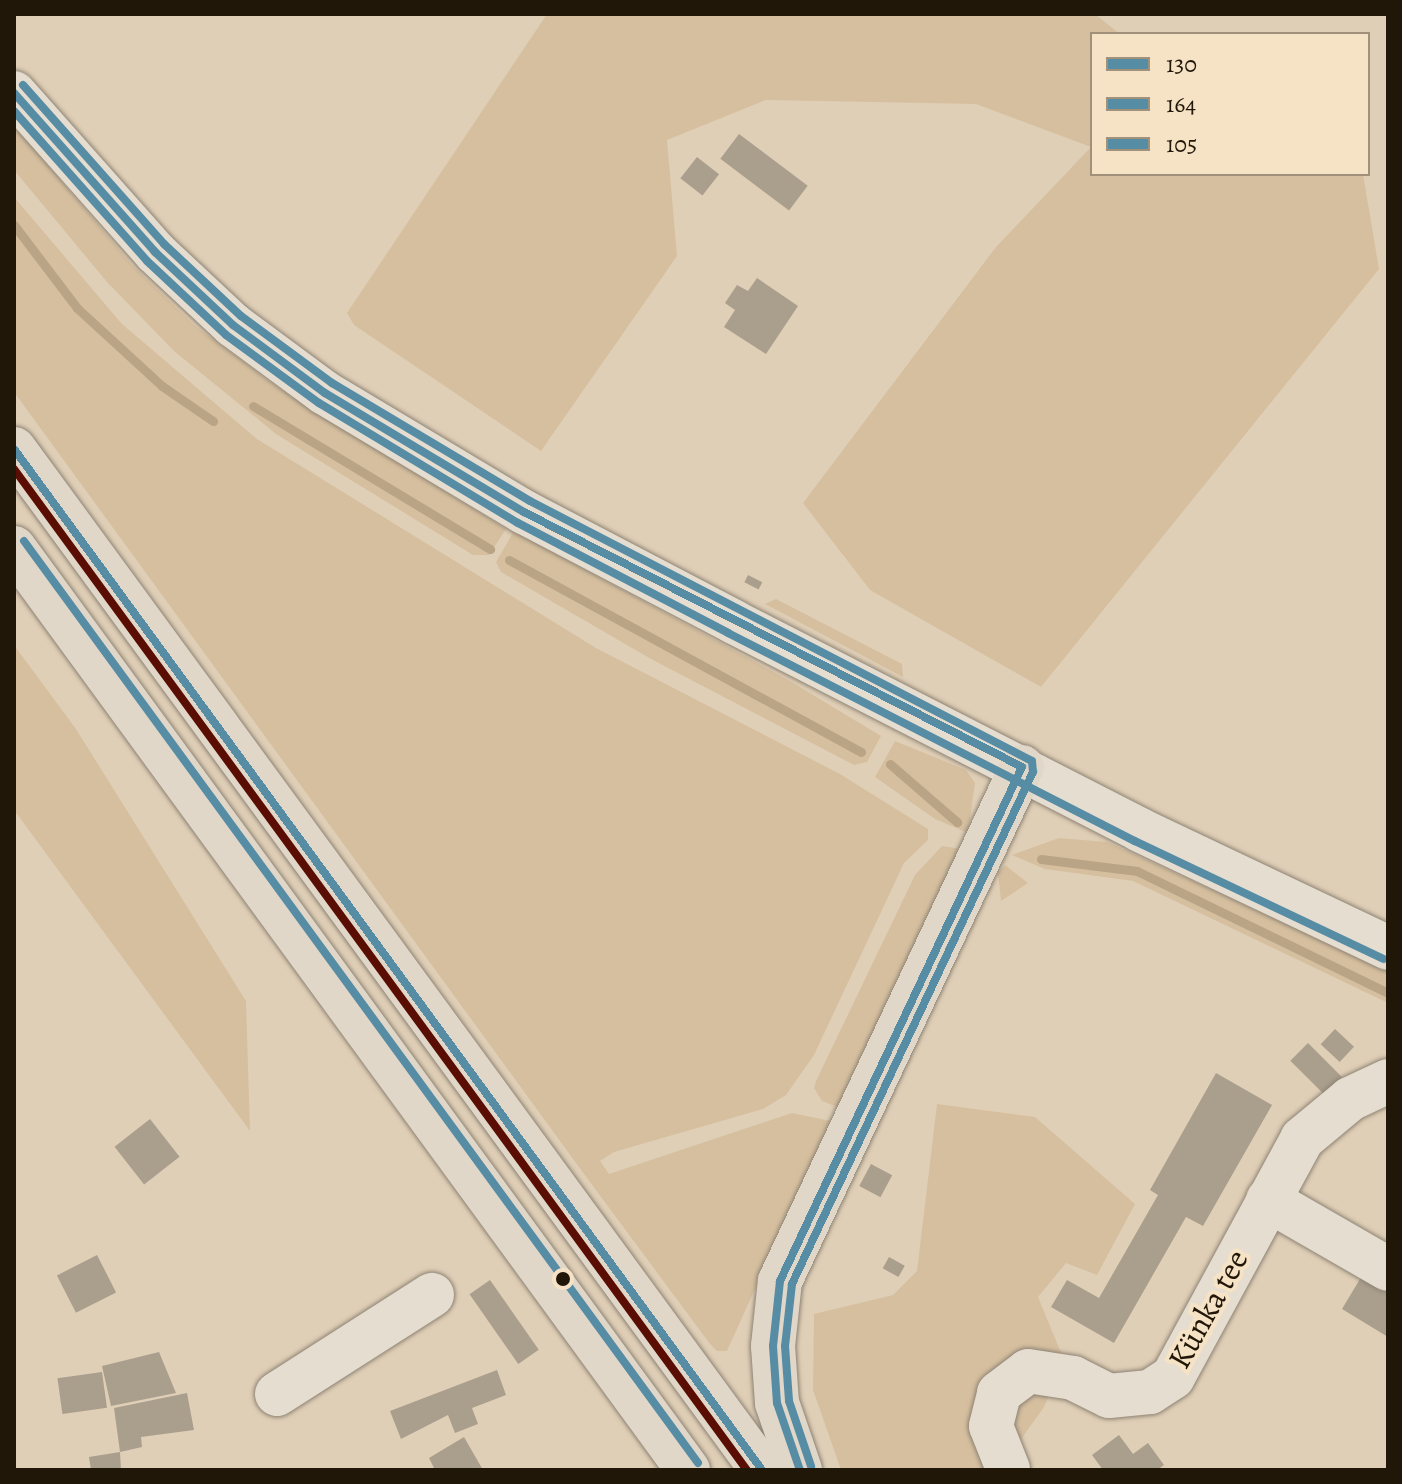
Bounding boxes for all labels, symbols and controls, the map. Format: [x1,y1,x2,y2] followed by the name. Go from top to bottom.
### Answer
[1090,32,1370,176] legend
[1166,48,1197,80] text: 130
[1166,88,1196,120] text: 164
[1166,128,1197,160] text: 105
[1160,1243,1256,1375] street label: Künka tee
[555,1271,571,1287] unlabelled marker

